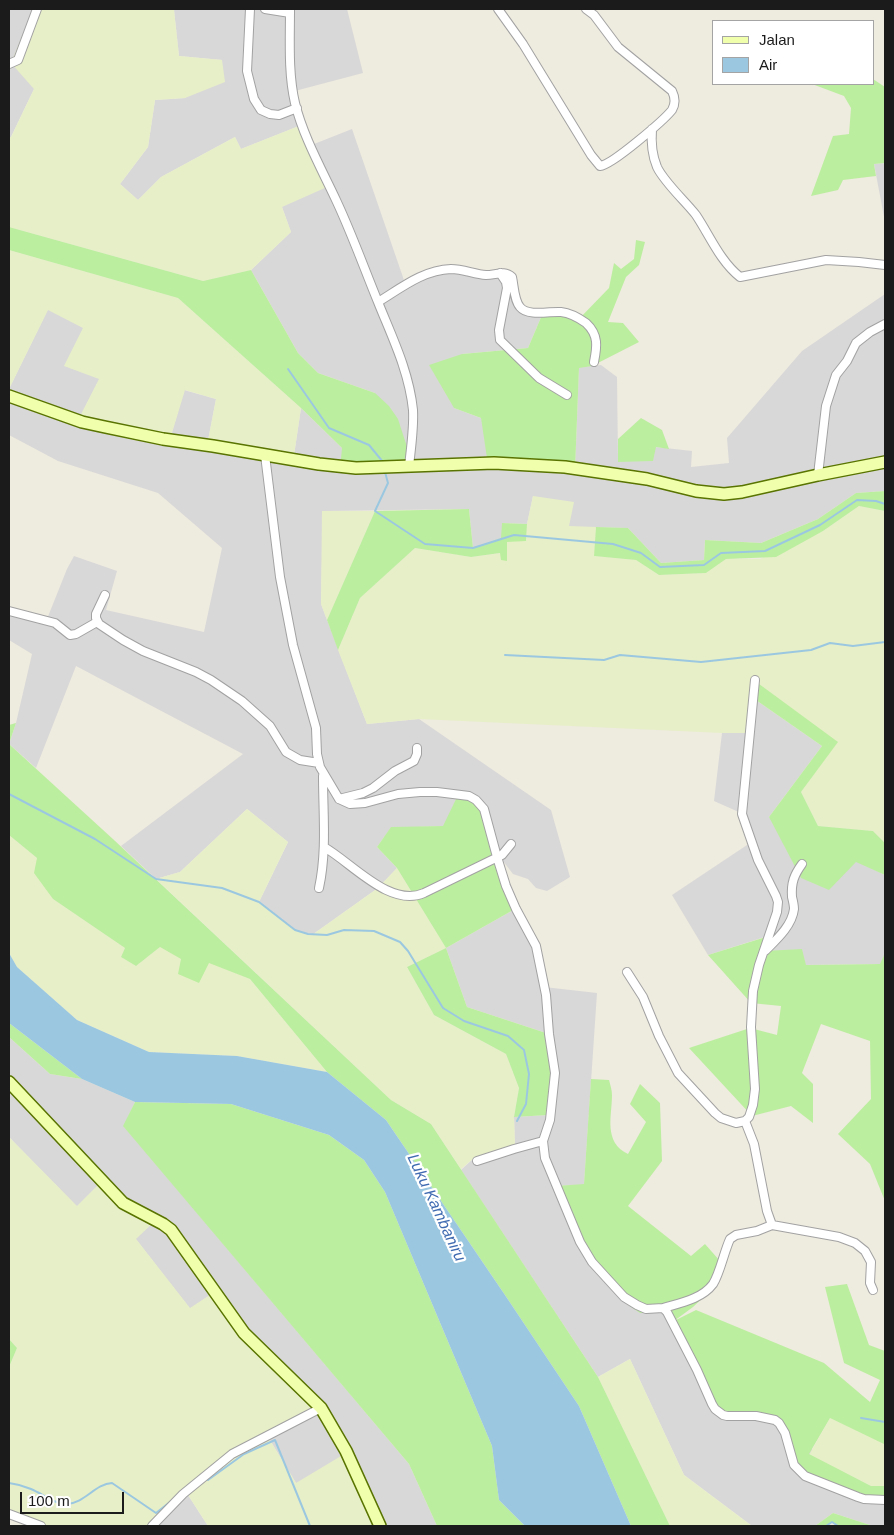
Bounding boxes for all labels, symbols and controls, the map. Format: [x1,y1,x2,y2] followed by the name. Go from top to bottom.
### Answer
[712,20,874,85] legend
[759,31,795,48] text: Jalan
[759,56,777,73] text: Air
[403,1151,469,1265] water label: Luku Kambaniru
[22,1482,126,1514] scale bar
[28,1492,70,1509] text: 100 m

